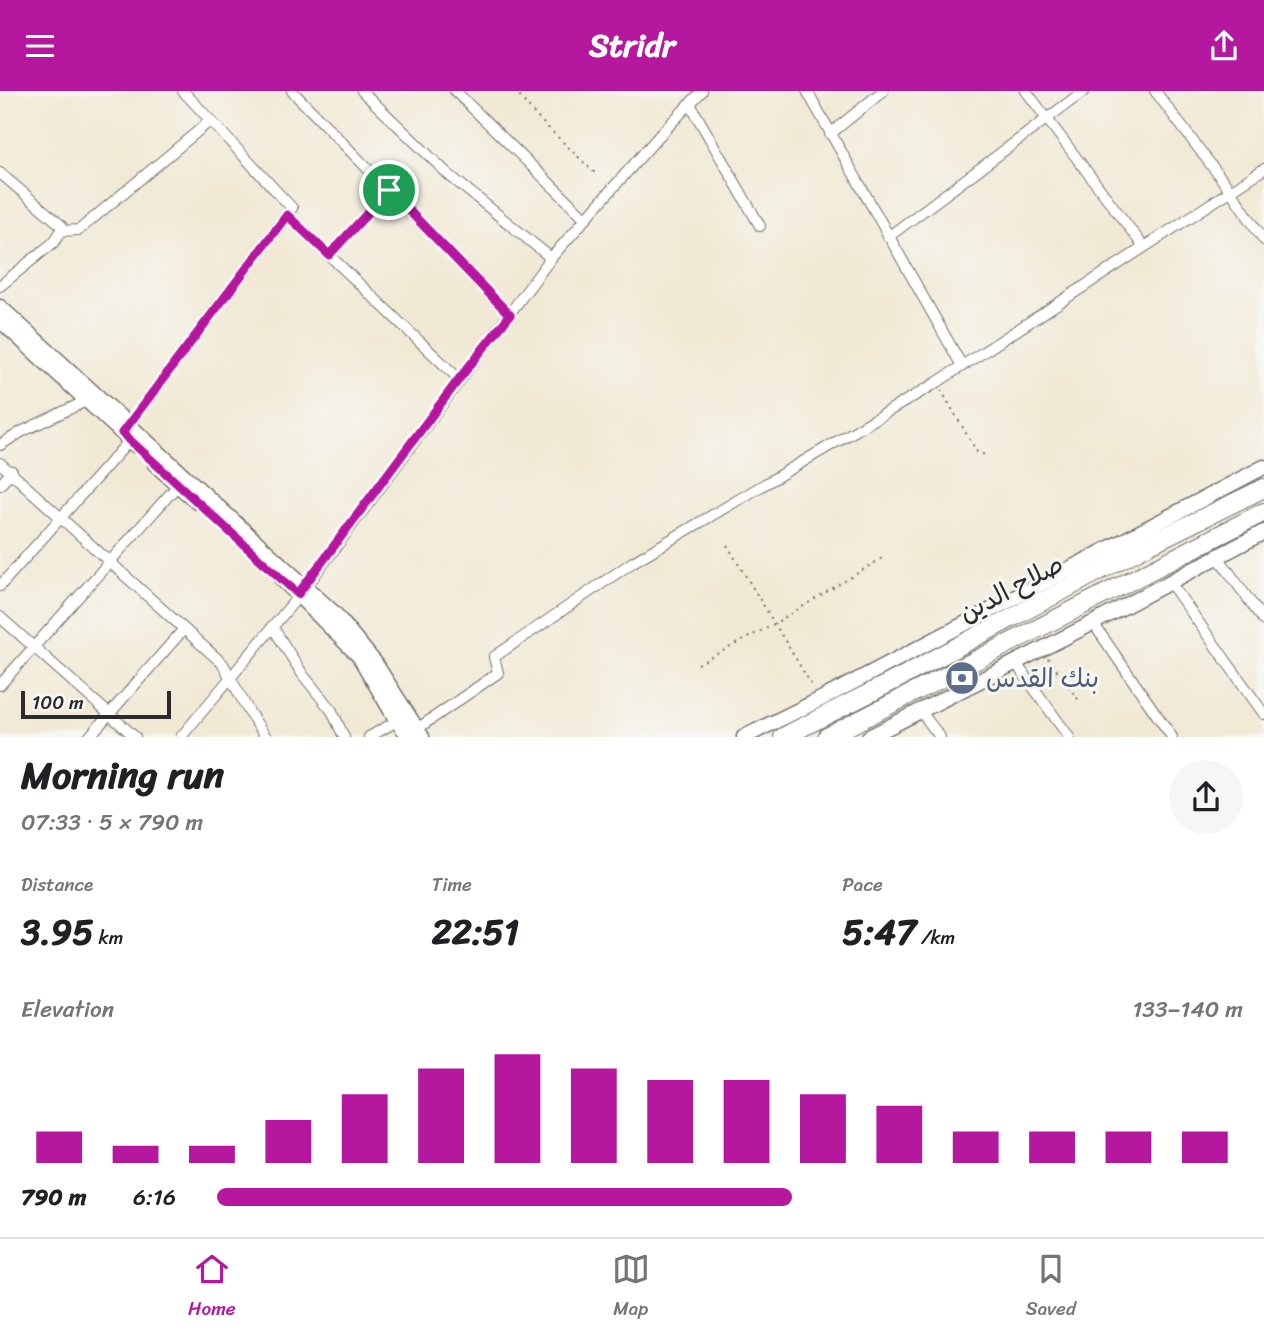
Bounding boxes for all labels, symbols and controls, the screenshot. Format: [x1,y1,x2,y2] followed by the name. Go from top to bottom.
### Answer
[589,17,675,74] text: Stridr
[21,27,59,65] icon: menu
[1205,27,1243,65] icon: share
[359,160,419,220] pin
[370,171,408,209] icon: arrive
[950,541,1072,635] street label: صلاح الدين
[986,655,1099,701] place label: بنك القدس
[943,659,981,697] bank icon: بنك القدس
[32,686,84,719] text: 100 m
[21,687,172,719] scale bar
[21,742,224,809] text: Morning run
[1169,760,1243,834] button: share
[21,802,203,843] text: 07:33 · 5 × 790 m
[21,868,93,901] text: Distance
[432,868,472,901] text: Time
[842,868,883,901] text: Pace
[21,901,94,963] text: 3.95
[432,901,519,963] text: 22:51
[842,901,916,963] text: 5:47
[94,921,123,954] text: km
[916,921,955,954] text: /km
[21,989,114,1030] text: Elevation
[1132,989,1243,1030] text: 133–140 m
[21,1177,86,1218] text: 790 m
[133,1177,176,1218] text: 6:16
[188,1250,236,1325] tab: Home
[612,1250,650,1325] tab: Map
[1026,1250,1076,1325] tab: Saved

